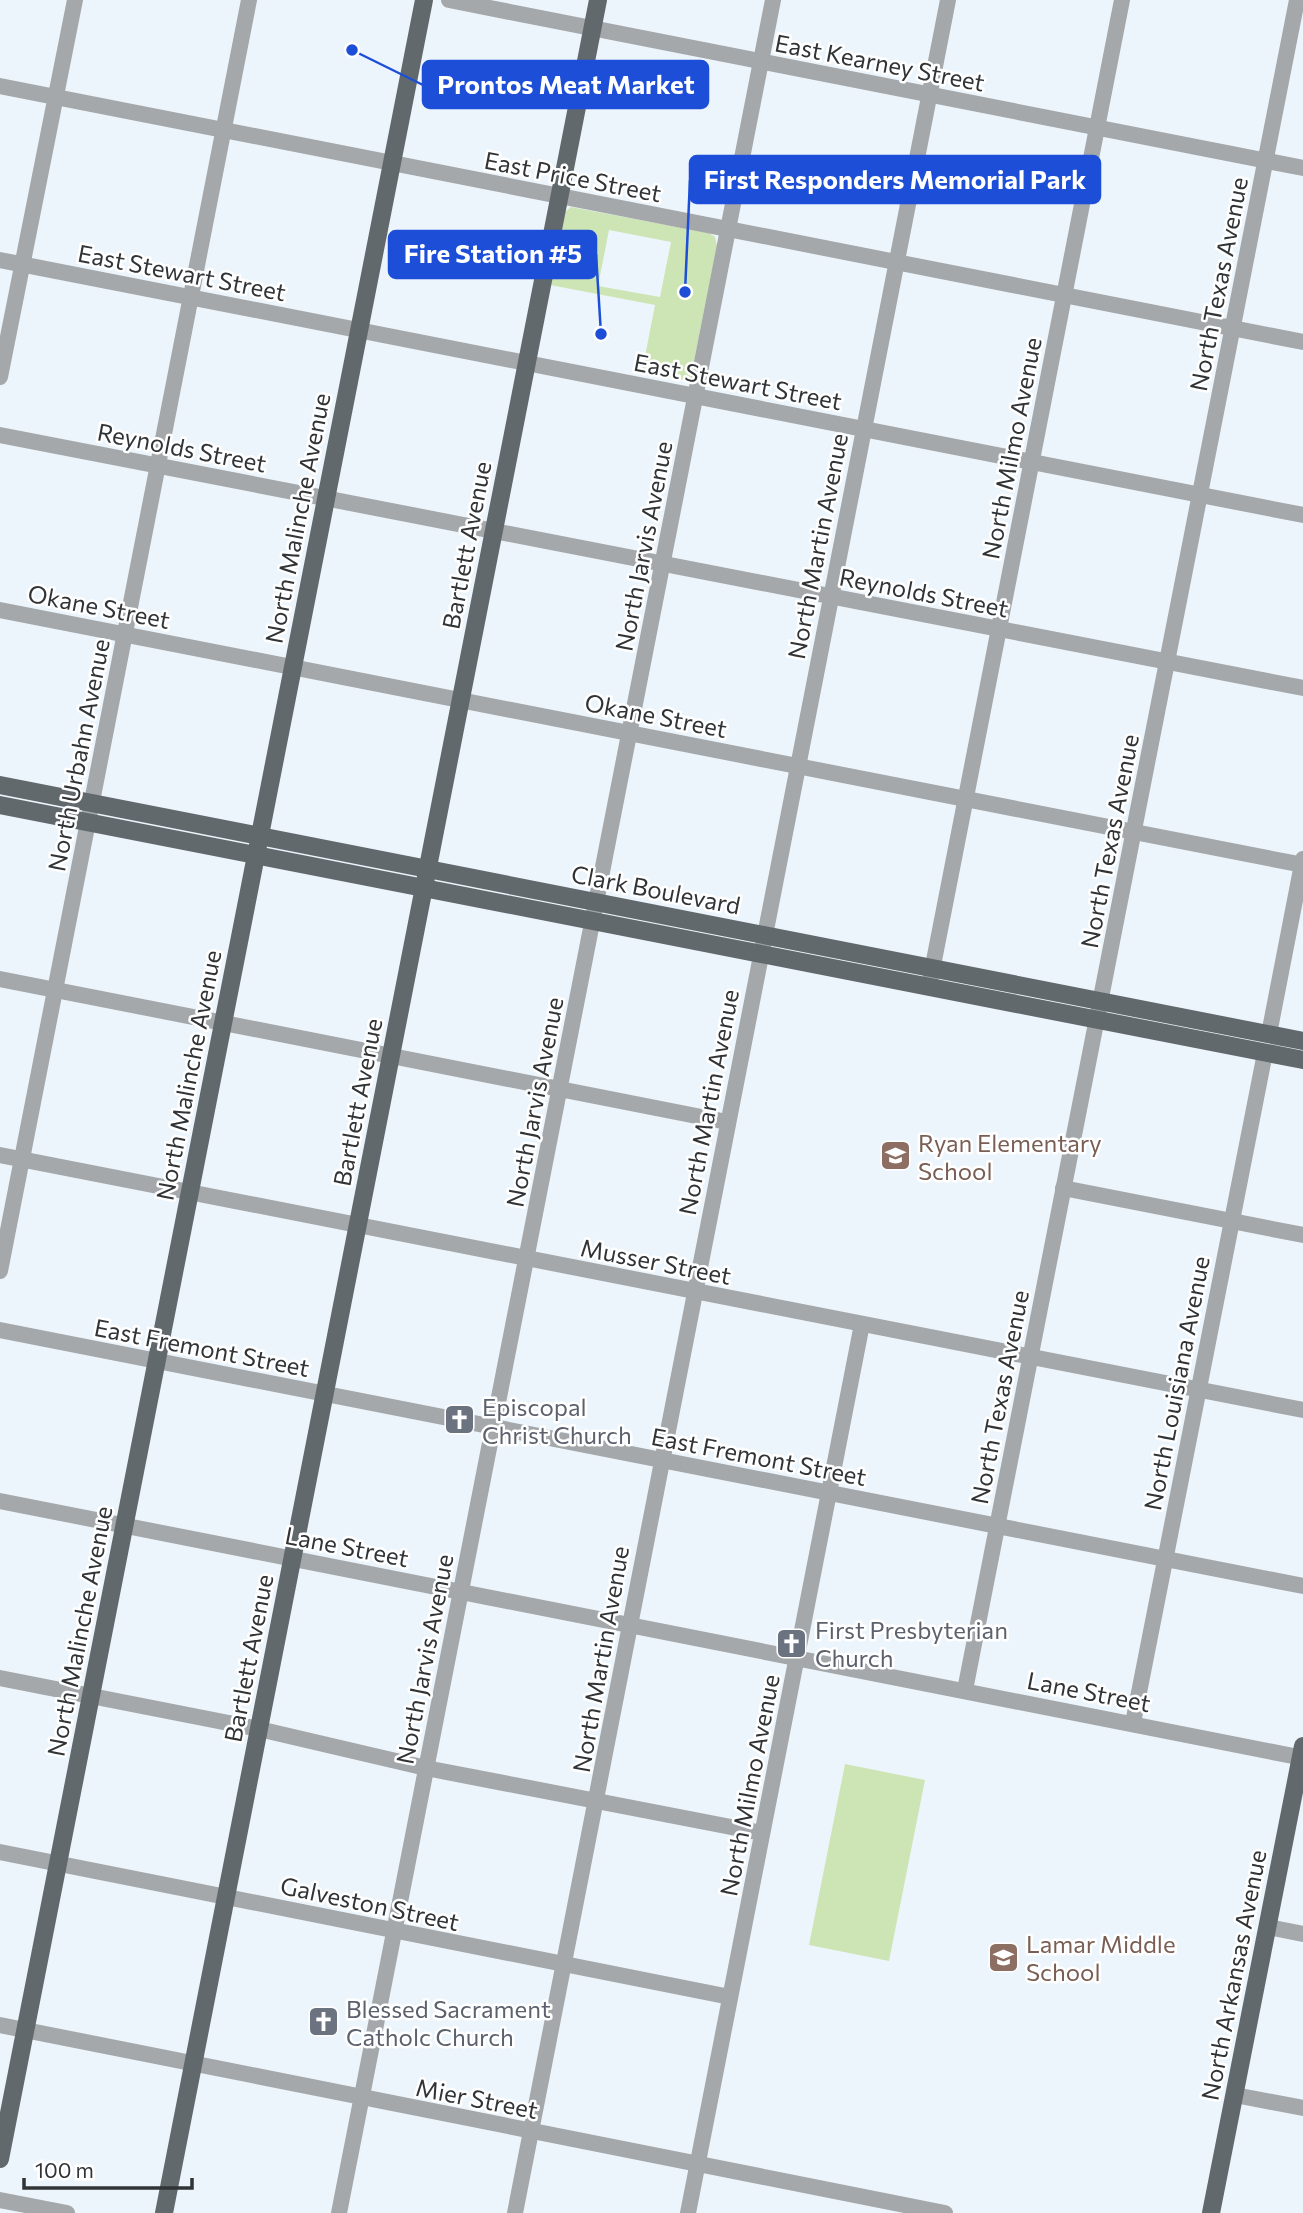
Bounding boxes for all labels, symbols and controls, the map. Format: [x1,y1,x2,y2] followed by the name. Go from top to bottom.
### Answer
[773,27,988,97] street label: East Kearney Street
[423,61,708,108] callout: Prontos Meat Market
[437,68,695,99] text: Prontos Meat Market
[482,145,664,207] street label: East Price Street
[690,156,1100,203] callout: First Responders Memorial Park
[704,163,1086,194] text: First Responders Memorial Park
[1183,175,1253,393] street label: North Texas Avenue
[389,231,596,278] callout: Fire Station #5
[404,237,582,268] text: Fire Station #5
[76,238,289,306] street label: East Stewart Street
[975,335,1047,561] street label: North Milmo Avenue
[632,347,845,415] street label: East Stewart Street
[258,390,336,646] street label: North Malinche Avenue
[95,416,269,478] street label: Reynolds Street
[781,431,853,661] street label: North Martin Avenue
[608,439,678,653] street label: North Jarvis Avenue
[436,459,496,631] street label: Bartlett Avenue
[837,561,1011,623] street label: Reynolds Street
[26,578,173,634] street label: Okane Street
[41,636,115,874] street label: North Urbahn Avenue
[583,687,730,743] street label: Okane Street
[1074,732,1144,950] street label: North Texas Avenue
[569,858,743,920] street label: Clark Boulevard
[149,947,227,1203] street label: North Malinche Avenue
[672,987,744,1217] street label: North Martin Avenue
[499,995,569,1209] street label: North Jarvis Avenue
[327,1016,387,1188] street label: Bartlett Avenue
[918,1128,1102,1185] place label: Ryan Elementary School
[878,1139,912,1173] school or university icon: Ryan Elementary School
[578,1232,734,1290] street label: Musser Street
[1137,1253,1215,1513] street label: North Louisiana Avenue
[964,1288,1034,1506] street label: North Texas Avenue
[92,1312,312,1382] street label: East Fremont Street
[482,1392,632,1449] place label: Episcopal Christ Church
[442,1403,476,1437] church icon: Episcopal Christ Church
[649,1421,869,1491] street label: East Fremont Street
[40,1503,118,1759] street label: North Malinche Avenue
[283,1520,411,1572] street label: Lane Street
[566,1543,634,1775] street label: North Martin Avenue
[389,1552,459,1766] street label: North Jarvis Avenue
[218,1572,278,1744] street label: Bartlett Avenue
[815,1615,1008,1672] place label: First Presbyterian Church
[775,1626,809,1660] church icon: First Presbyterian Church
[1025,1665,1153,1717] street label: Lane Street
[713,1672,785,1898] street label: North Milmo Avenue
[1194,1847,1272,2103] street label: North Arkansas Avenue
[278,1870,462,1936] street label: Galveston Street
[1026,1929,1176,1986] place label: Lamar Middle School
[986,1940,1020,1974] school or university icon: Lamar Middle School
[346,1994,551,2051] place label: Blessed Sacrament Catholc Church
[306,2005,340,2039] church icon: Blessed Sacrament Catholc Church
[413,2072,541,2124] street label: Mier Street
[24,2146,192,2190] scale bar
[35,2157,94,2182] text: 100 m

